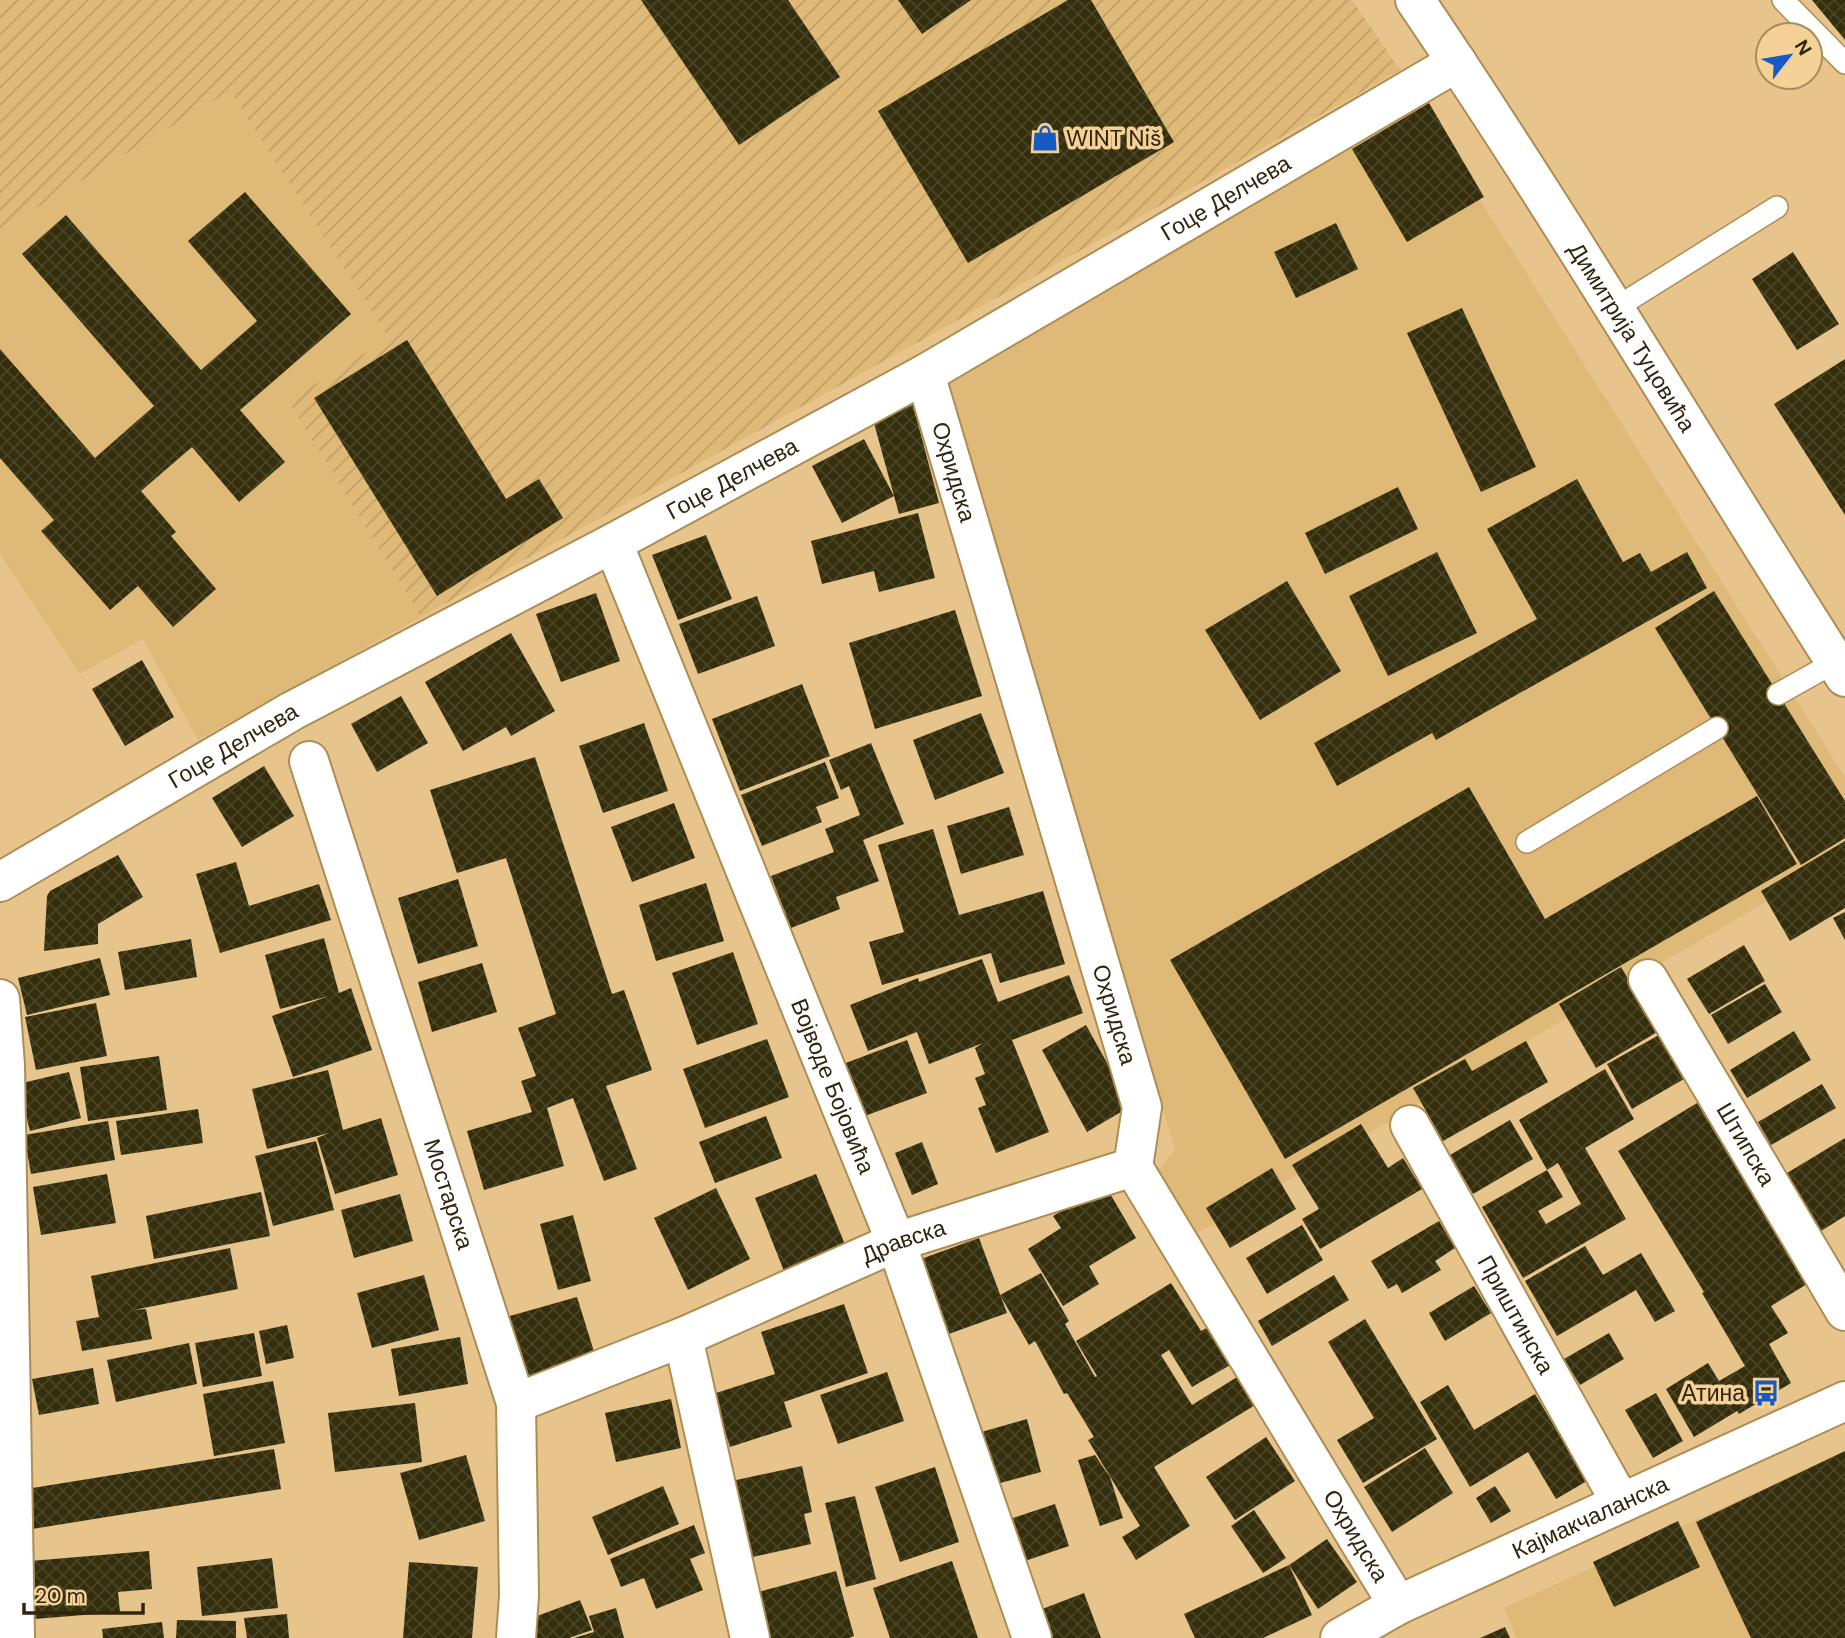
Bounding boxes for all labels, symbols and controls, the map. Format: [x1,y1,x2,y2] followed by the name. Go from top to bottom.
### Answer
[1754,21,1824,91] north arrow
[1789,35,1817,60] text: N
[1030,123,1060,153] shop icon: WINT Niš
[1066,123,1162,153] place label: WINT Niš
[1155,148,1296,247] street label: Гоце Делчева
[1562,237,1703,438] street label: Димитрија Туцовића
[925,418,983,526] street label: Охридска
[661,431,803,526] street label: Гоце Делчева
[163,696,304,795] street label: Гоце Делчева
[1086,961,1144,1068] street label: Охридска
[784,994,882,1178] street label: Војводе Бојовића
[1710,1097,1782,1191] street label: Штипска
[417,1135,481,1253] street label: Мостарска
[856,1212,950,1271] street label: Дравска
[1471,1250,1561,1379] street label: Приштинска
[1681,1378,1745,1408] place label: Атина
[1751,1378,1781,1408] bus stop icon: Атина
[1507,1469,1673,1566] street label: Кајмакчаланска
[1317,1484,1396,1588] street label: Охридска
[24,1572,144,1616] scale bar
[35,1582,86,1610] text: 20 m

